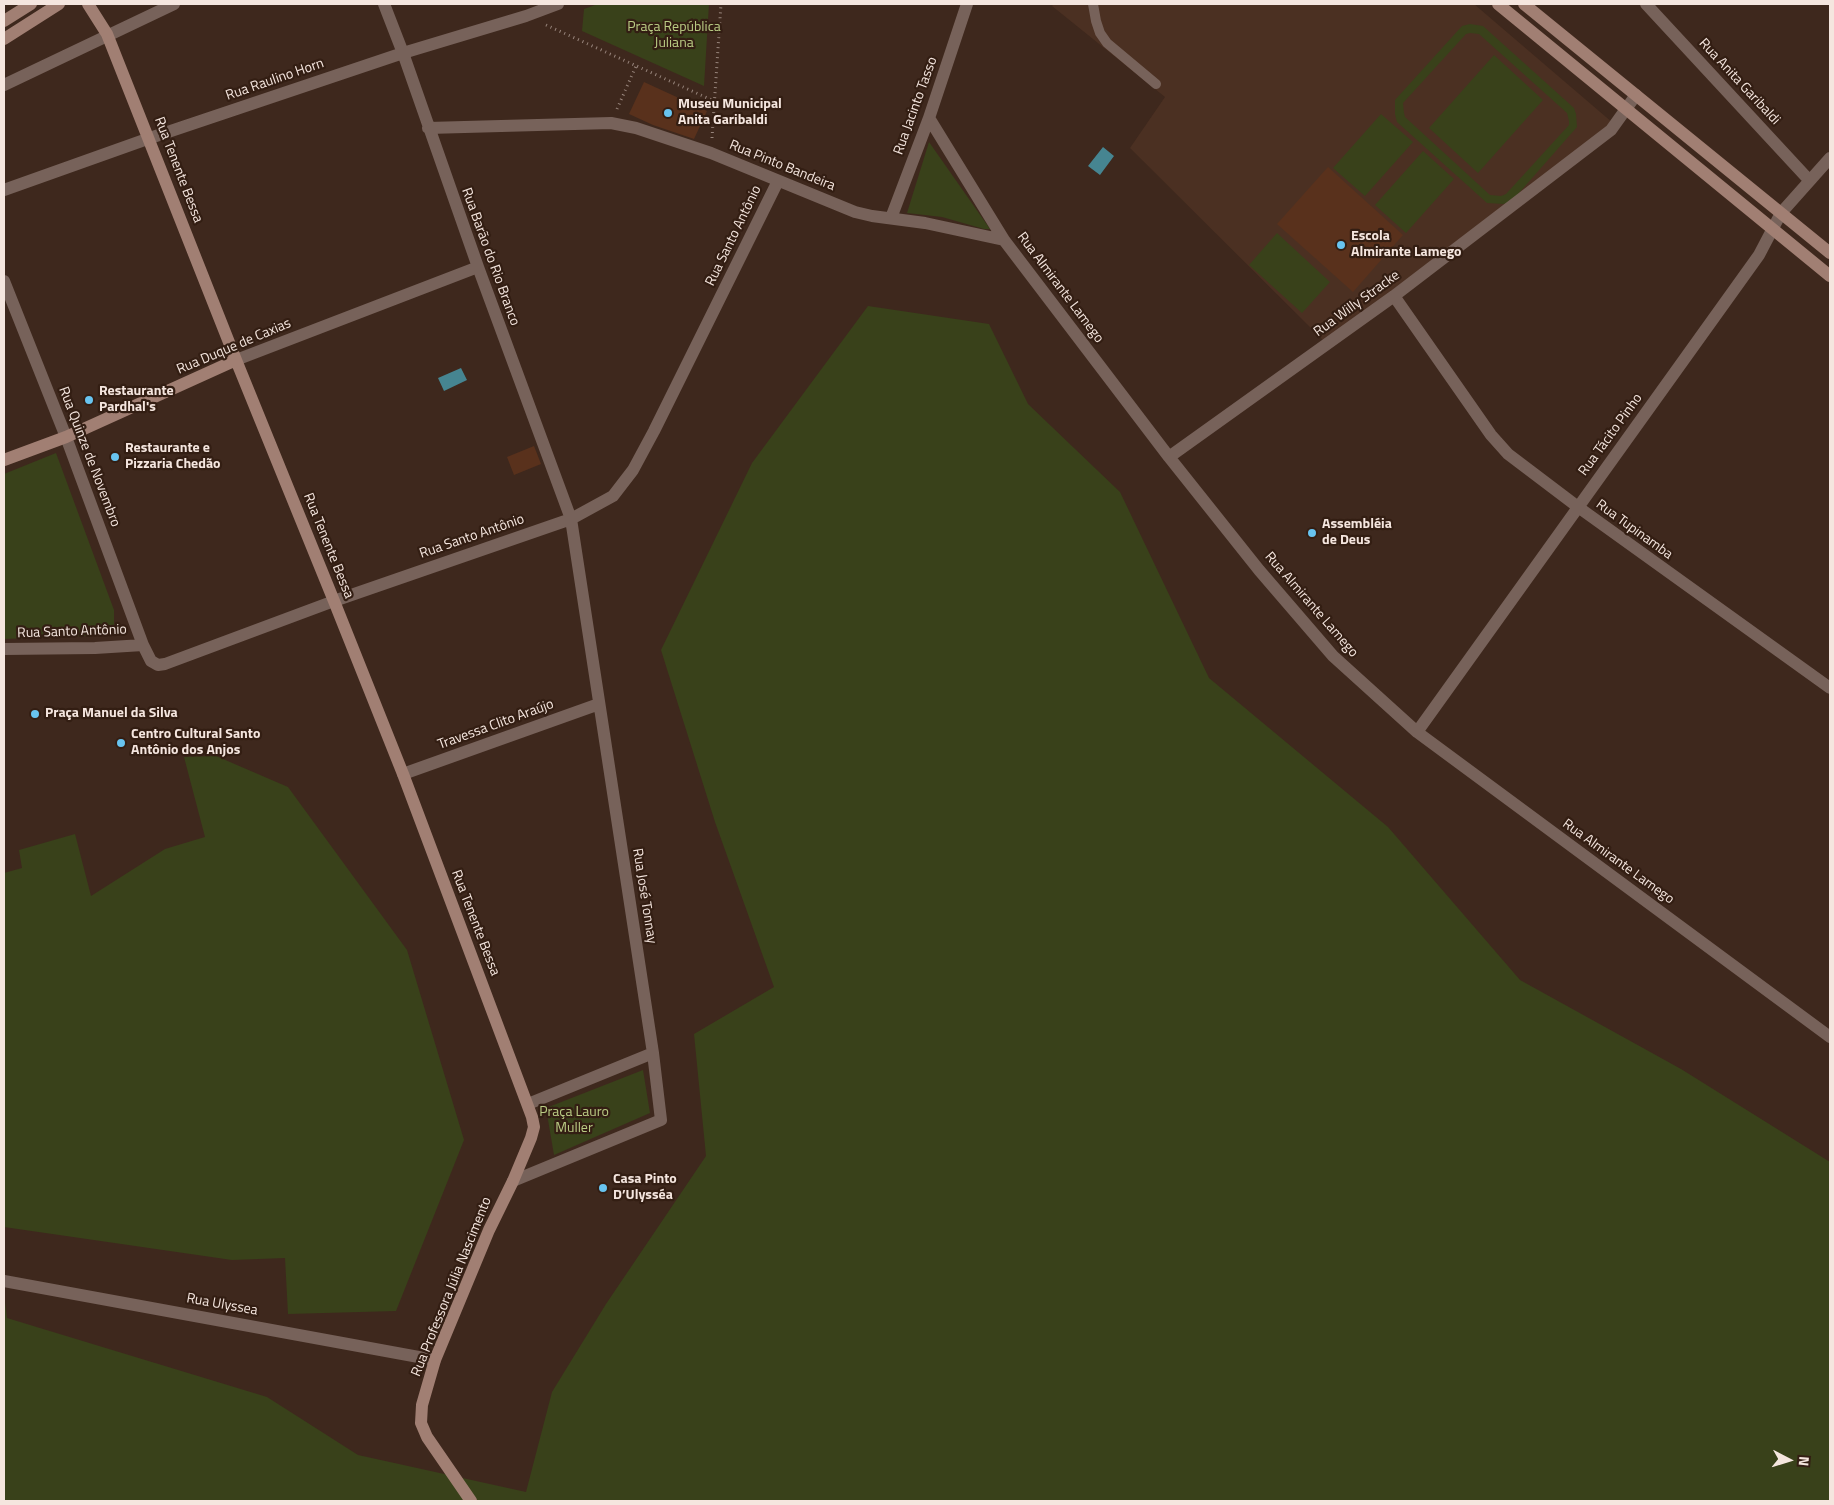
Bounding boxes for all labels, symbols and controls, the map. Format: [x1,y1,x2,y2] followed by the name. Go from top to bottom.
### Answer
[627,20,721,52] park label: Praça República Juliana
[1695,35,1783,129] street label: Rua Anita Garibaldi
[224,55,326,105] street label: Rua Raulino Horn
[891,55,941,157] street label: Rua Jacinto Tasso
[678,97,782,130] place label: Museu Municipal Anita Garibaldi
[662,107,674,119] marker: Museu Municipal Anita Garibaldi
[150,115,206,225] street label: Rua Tenente Bessa
[727,137,837,195] street label: Rua Pinto Bandeira
[702,183,766,289] street label: Rua Santo Antônio
[457,186,523,328] street label: Rua Barão do Rio Branco
[1013,229,1107,347] street label: Rua Almirante Lamego
[1351,229,1462,262] place label: Escola Almirante Lamego
[1335,239,1347,251] marker: Escola Almirante Lamego
[1311,267,1403,341] street label: Rua Willy Stracke
[174,315,294,379] street label: Rua Duque de Caxias
[54,384,124,530] street label: Rua Quinze de Novembro
[99,384,174,417] place label: Restaurante Pardhal's
[1576,391,1646,479] street label: Rua Tácito Pinho
[83,394,95,406] marker: Restaurante Pardhal's
[125,441,221,474] place label: Restaurante e Pizzaria Chedão
[109,451,121,463] marker: Restaurante e Pizzaria Chedão
[299,491,357,601] street label: Rua Tenente Bessa
[1592,497,1676,563] street label: Rua Tupinamba
[417,511,527,563] street label: Rua Santo Antônio
[1322,517,1392,550] place label: Assembléia de Deus
[1306,527,1318,539] marker: Assembléia de Deus
[1261,549,1361,661] street label: Rua Almirante Lamego
[17,622,127,642] street label: Rua Santo Antônio
[436,696,556,754] street label: Travessa Clito Araújo
[45,706,178,722] place label: Praça Manuel da Silva
[29,708,41,720] marker: Praça Manuel da Silva
[131,727,260,760] place label: Centro Cultural Santo Antônio dos Anjos
[115,737,127,749] marker: Centro Cultural Santo Antônio dos Anjos
[1559,816,1677,908] street label: Rua Almirante Lamego
[628,847,660,945] street label: Rua José Tonnay
[447,868,503,978] street label: Rua Tenente Bessa
[539,1105,609,1138] park label: Praça Lauro Muller
[613,1172,677,1204] place label: Casa Pinto D’Ulysséa
[597,1182,609,1194] marker: Casa Pinto D’Ulysséa
[408,1195,496,1379] street label: Rua Professora Júlia Nascimento
[185,1290,259,1320] street label: Rua Ulyssea
[1764,1435,1814,1485] north arrow
[1794,1456,1815,1467] text: N

